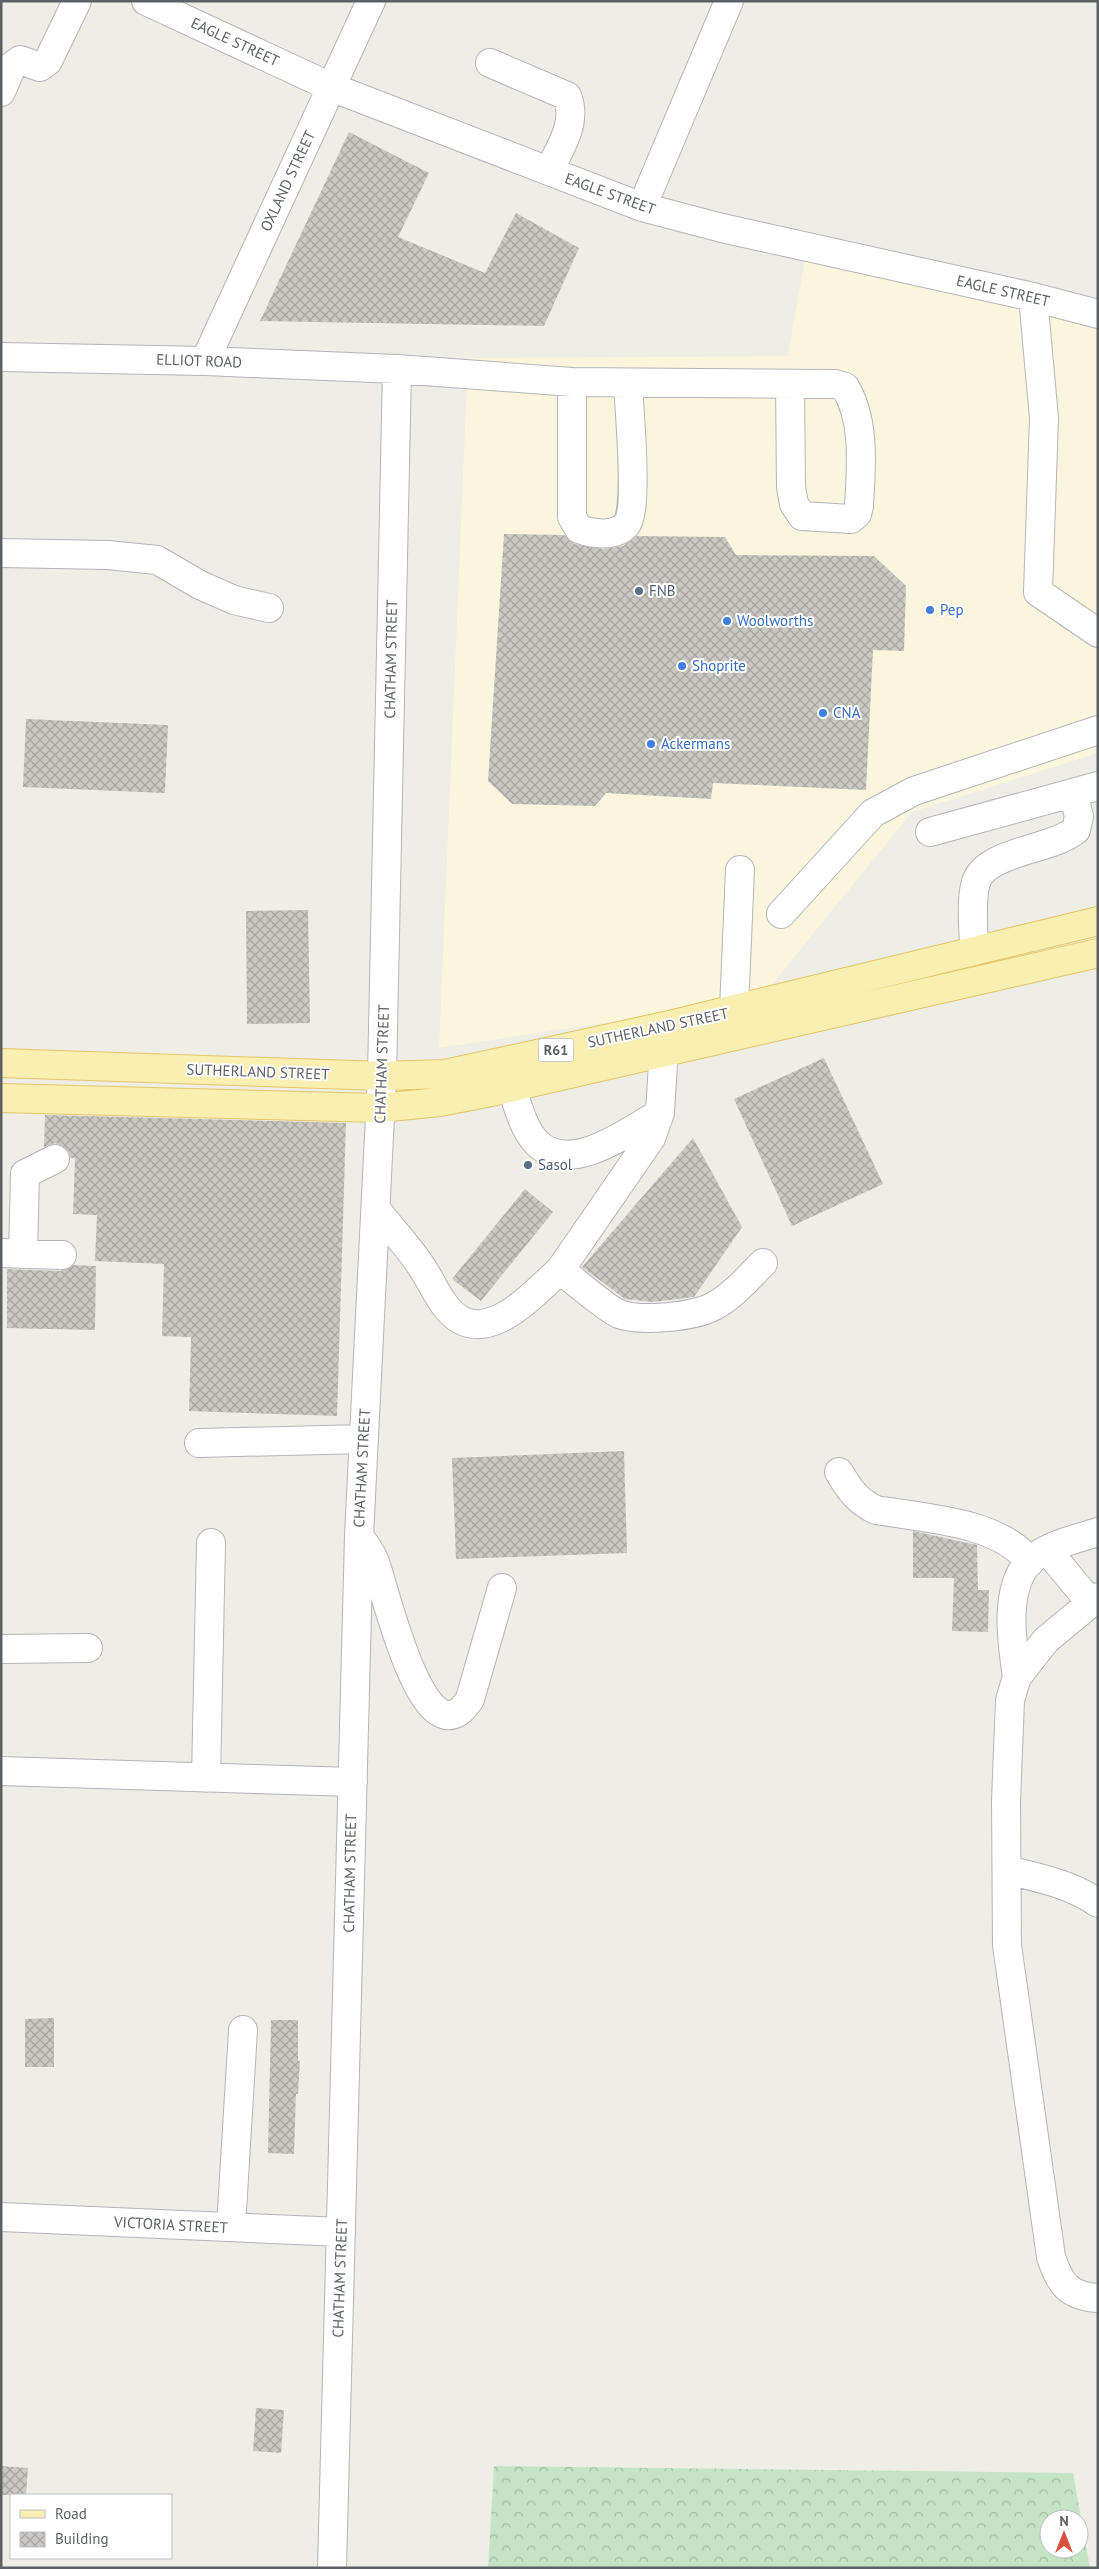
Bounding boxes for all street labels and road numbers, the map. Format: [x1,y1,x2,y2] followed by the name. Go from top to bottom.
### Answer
[188,13,283,71] street label: EAGLE STREET
[256,127,319,234] street label: OXLAND STREET
[562,168,659,219] street label: EAGLE STREET
[955,271,1052,311] street label: EAGLE STREET
[156,350,242,371] street label: ELLIOT ROAD
[380,599,401,719] street label: CHATHAM STREET
[370,1003,393,1124] street label: CHATHAM STREET
[586,1003,731,1052] street label: SUTHERLAND STREET
[538,1038,574,1062] road number: R61
[186,1060,331,1084] street label: SUTHERLAND STREET
[349,1407,374,1528] street label: CHATHAM STREET
[339,1813,360,1933] street label: CHATHAM STREET
[113,2212,229,2237] street label: VICTORIA STREET
[328,2217,351,2338] street label: CHATHAM STREET

